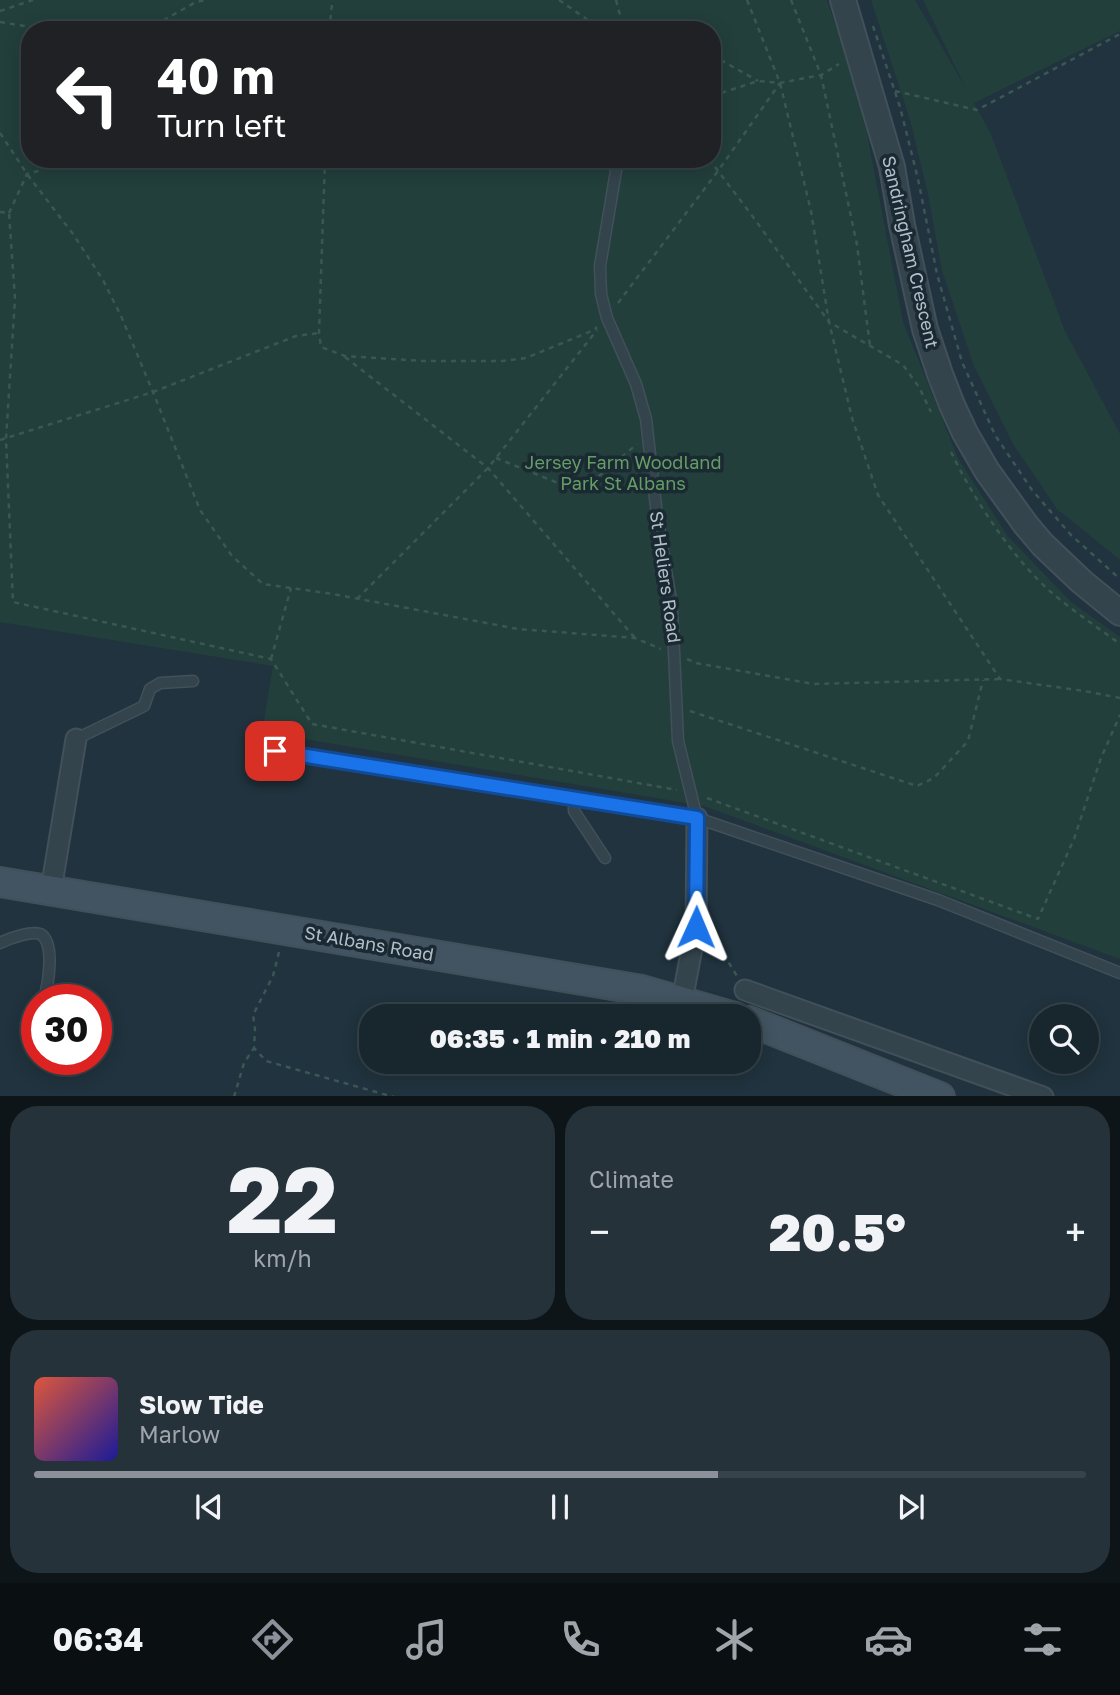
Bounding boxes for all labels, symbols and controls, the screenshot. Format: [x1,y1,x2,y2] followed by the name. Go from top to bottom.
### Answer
[157,46,275,105] text: 40 m
[42,49,133,140] icon: left
[157,106,286,144] text: Turn left
[878,153,944,350] street label: Sandringham Crescent
[525,451,721,494] park label: Jersey Farm Woodland Park St Albans
[646,509,686,644] street label: St Heliers Road
[245,721,305,781] pin
[256,732,294,770] icon: arrive
[659,890,733,964] position arrow
[303,921,435,965] street label: St Albans Road
[21,984,112,1075] speed limit sign: 30
[1029,1004,1099,1074] map controls
[1029,1004,1099,1074] button: search
[430,1023,690,1054] text: 06:35 · 1 min · 210 m
[227,1144,338,1253] text: 22
[589,1165,674,1193] text: Climate
[769,1200,906,1262] text: 20.5°
[589,1209,610,1254] text: −
[1065,1209,1086,1254] text: +
[253,1244,312,1272] text: km/h
[139,1389,264,1420] text: Slow Tide
[139,1420,220,1448] text: Marlow
[190,1488,228,1526] icon: previous
[541,1488,579,1526] icon: pause
[892,1488,930,1526] icon: next
[248,1615,297,1664] icon: directions
[402,1615,451,1664] icon: music
[556,1615,605,1664] icon: phone
[710,1615,759,1664] icon: climate
[864,1615,913,1664] icon: car
[1018,1615,1067,1664] icon: filters
[53,1620,143,1658] text: 06:34

